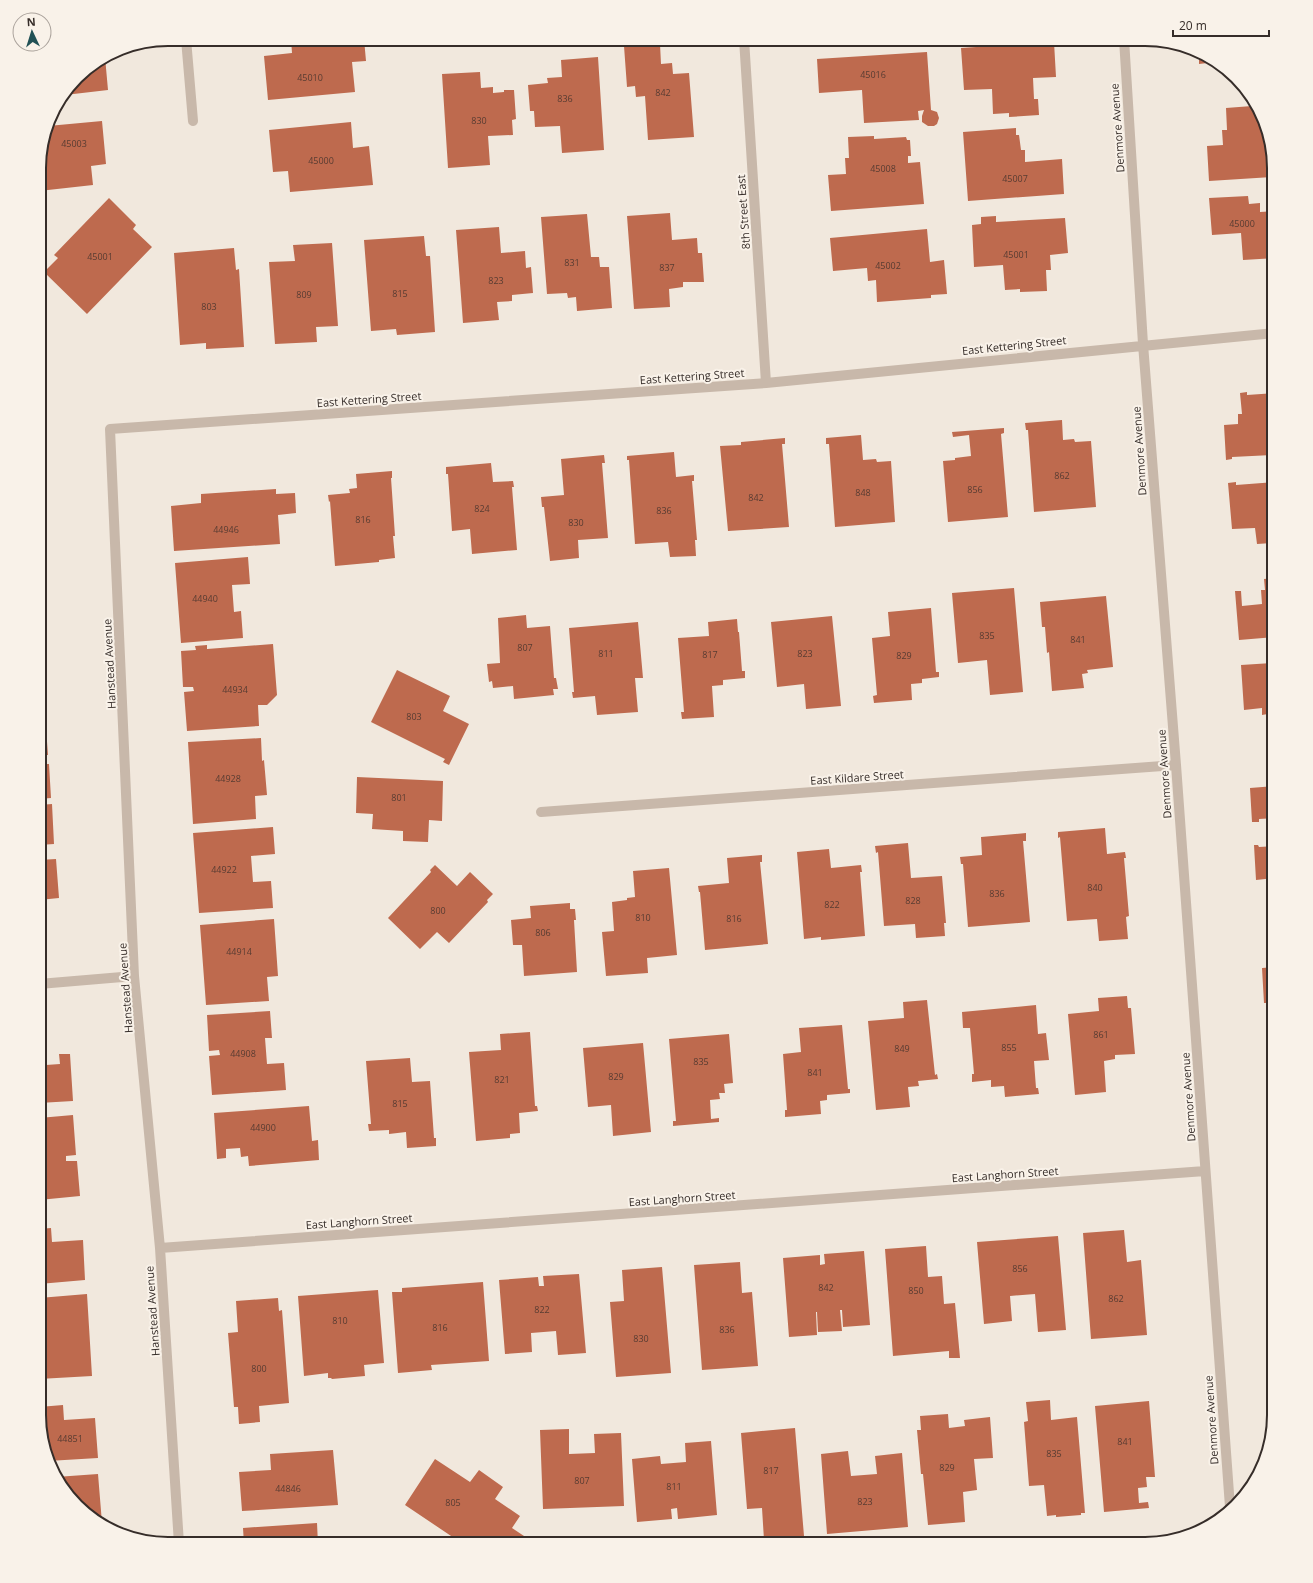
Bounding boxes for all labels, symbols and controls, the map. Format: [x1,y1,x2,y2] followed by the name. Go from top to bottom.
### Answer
[12,12,52,52] north arrow
[1173,12,1269,38] scale bar
[26,14,36,29] text: N
[1179,17,1207,34] text: 20 m
[860,68,886,81] house number: 45016
[297,71,323,84] house number: 45010
[1106,83,1128,173] street label: Denmore Avenue
[655,86,671,99] house number: 842
[557,92,573,105] house number: 836
[471,114,487,127] house number: 830
[61,137,87,150] house number: 45003
[308,154,334,167] house number: 45000
[870,162,896,175] house number: 45008
[1002,172,1028,185] house number: 45007
[733,174,753,250] street label: 8th Street East
[1229,217,1255,230] house number: 45000
[1003,248,1029,261] house number: 45001
[87,250,113,263] house number: 45001
[564,256,580,269] house number: 831
[875,259,901,272] house number: 45002
[659,261,675,274] house number: 837
[488,274,504,287] house number: 823
[392,287,408,300] house number: 815
[296,288,312,301] house number: 809
[201,300,217,313] house number: 803
[961,332,1067,358] street label: East Kettering Street
[639,365,745,387] street label: East Kettering Street
[316,388,422,410] street label: East Kettering Street
[1128,406,1150,496] street label: Denmore Avenue
[1054,469,1070,482] house number: 862
[967,483,983,496] house number: 856
[855,486,871,499] house number: 848
[748,491,764,504] house number: 842
[474,502,490,515] house number: 824
[656,504,672,517] house number: 836
[355,513,371,526] house number: 816
[568,516,584,529] house number: 830
[213,523,239,536] house number: 44946
[192,592,218,605] house number: 44940
[99,619,119,709] street label: Hanstead Avenue
[979,629,995,642] house number: 835
[1070,633,1086,646] house number: 841
[517,641,533,654] house number: 807
[598,647,614,660] house number: 811
[797,647,813,660] house number: 823
[702,648,718,661] house number: 817
[896,649,912,662] house number: 829
[222,683,248,696] house number: 44934
[406,710,422,723] house number: 803
[1153,729,1175,819] street label: Denmore Avenue
[810,766,904,788] street label: East Kildare Street
[215,772,241,785] house number: 44928
[391,791,407,804] house number: 801
[211,863,237,876] house number: 44922
[1087,881,1103,894] house number: 840
[989,887,1005,900] house number: 836
[905,894,921,907] house number: 828
[824,898,840,911] house number: 822
[430,904,446,917] house number: 800
[635,911,651,924] house number: 810
[726,912,742,925] house number: 816
[535,926,551,939] house number: 806
[114,942,136,1034] street label: Hanstead Avenue
[226,945,252,958] house number: 44914
[1093,1028,1109,1041] house number: 861
[1001,1041,1017,1054] house number: 855
[894,1042,910,1055] house number: 849
[230,1047,256,1060] house number: 44908
[1177,1052,1199,1142] street label: Denmore Avenue
[693,1055,709,1068] house number: 835
[807,1066,823,1079] house number: 841
[608,1070,624,1083] house number: 829
[494,1073,510,1086] house number: 821
[392,1097,408,1110] house number: 815
[250,1121,276,1134] house number: 44900
[951,1163,1059,1185] street label: East Langhorn Street
[628,1187,736,1209] street label: East Langhorn Street
[305,1210,413,1232] street label: East Langhorn Street
[1012,1262,1028,1275] house number: 856
[141,1265,163,1357] street label: Hanstead Avenue
[818,1281,834,1294] house number: 842
[908,1284,924,1297] house number: 850
[1108,1292,1124,1305] house number: 862
[534,1303,550,1316] house number: 822
[332,1314,348,1327] house number: 810
[432,1321,448,1334] house number: 816
[719,1323,735,1336] house number: 836
[633,1332,649,1345] house number: 830
[251,1362,267,1375] house number: 800
[1200,1375,1222,1465] street label: Denmore Avenue
[57,1432,83,1445] house number: 44851
[1117,1435,1133,1448] house number: 841
[1046,1447,1062,1460] house number: 835
[939,1461,955,1474] house number: 829
[763,1464,779,1477] house number: 817
[574,1474,590,1487] house number: 807
[666,1480,682,1493] house number: 811
[275,1482,301,1495] house number: 44846
[857,1495,873,1508] house number: 823
[445,1496,461,1509] house number: 805

